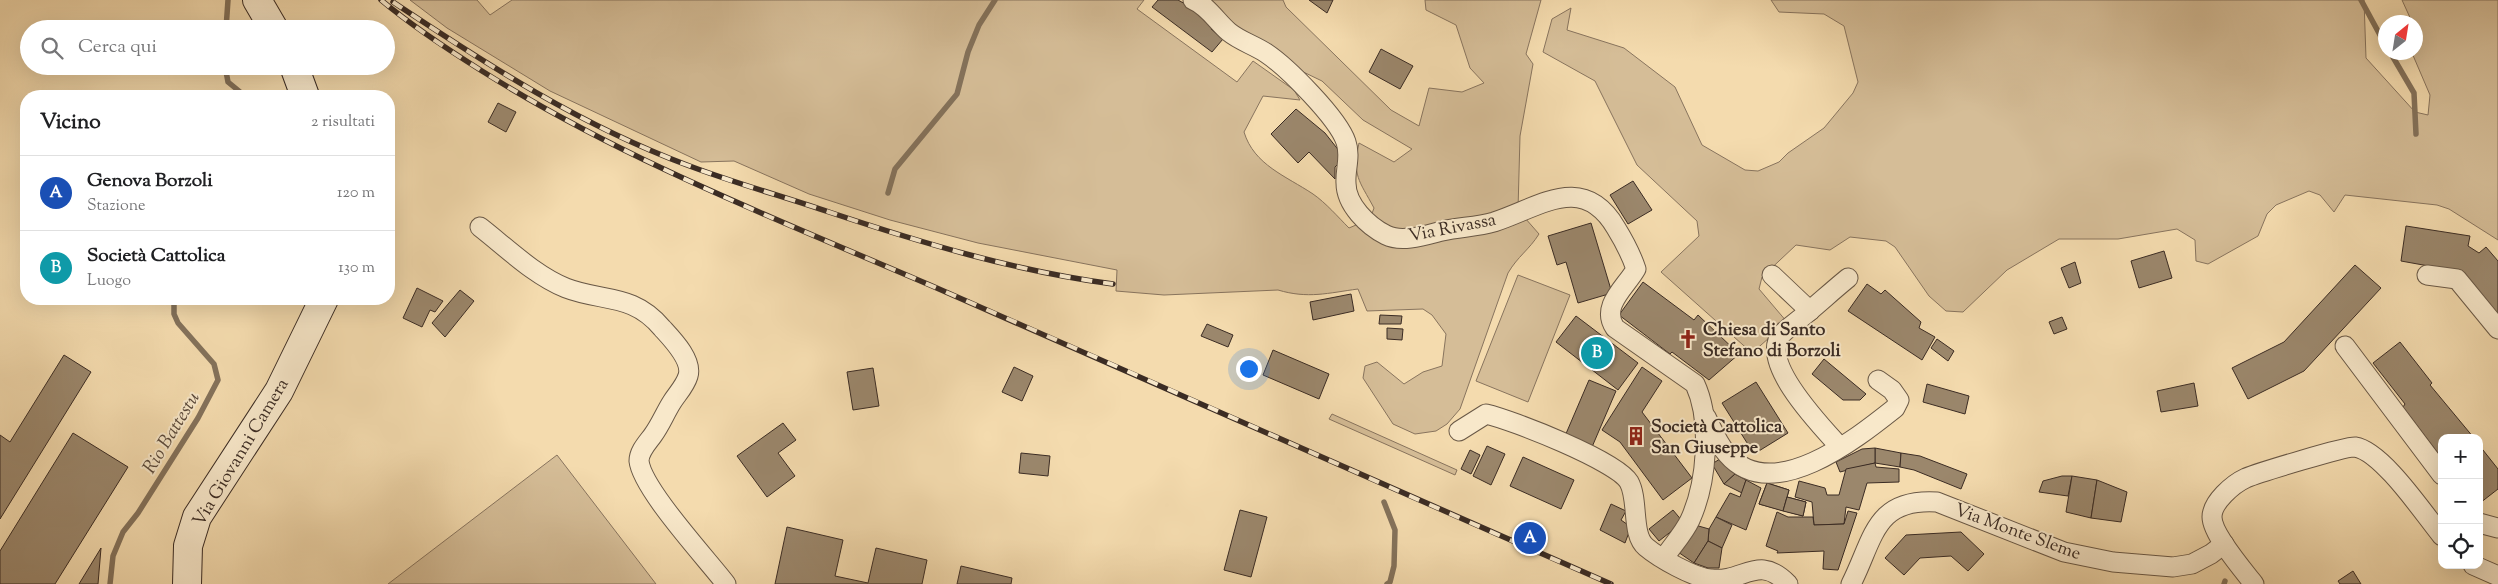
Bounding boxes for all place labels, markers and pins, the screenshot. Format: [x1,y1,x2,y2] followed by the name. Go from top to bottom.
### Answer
[1703,318,1842,365] place label: Chiesa di Santo Stefano di Borzoli
[1677,328,1699,350] church icon: Chiesa di Santo Stefano di Borzoli
[1581,334,1613,372] pin: B
[1651,415,1783,462] place label: Società Cattolica San Giuseppe
[1625,425,1647,447] building icon: Società Cattolica San Giuseppe
[1514,519,1546,557] pin: A

